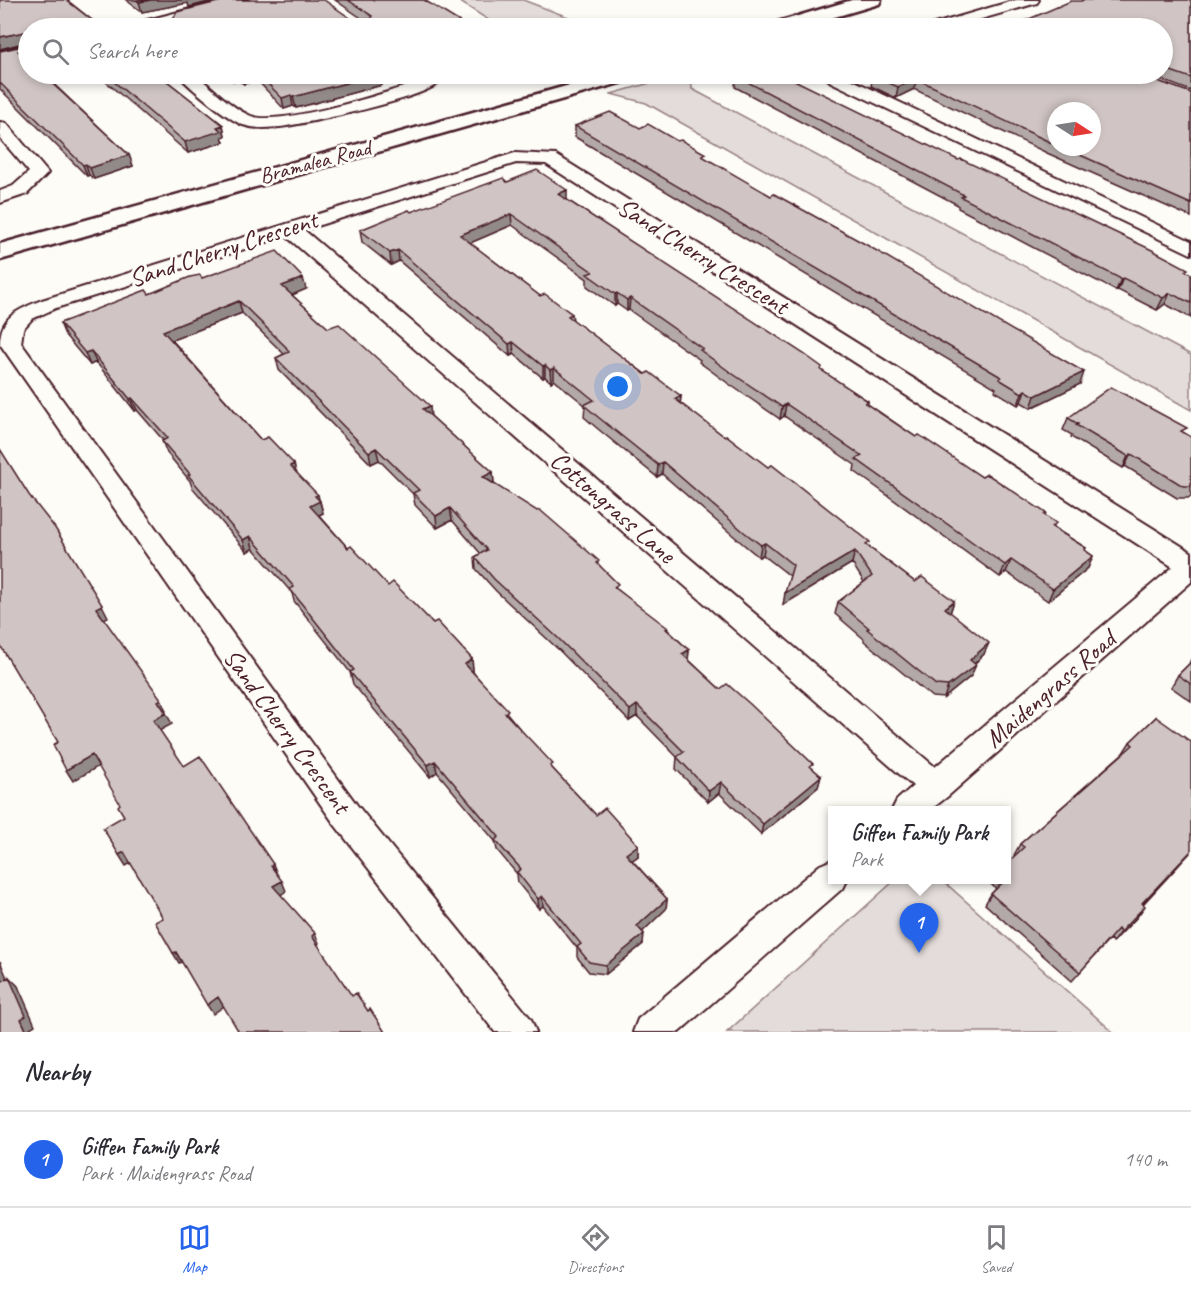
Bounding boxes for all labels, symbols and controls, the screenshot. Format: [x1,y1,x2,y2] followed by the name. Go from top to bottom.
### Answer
[18,18,1173,84] search box
[39,35,72,68] icon: search
[87,37,177,65] text: Search here
[1047,102,1101,156] north arrow
[256,133,377,190] street label: Bramalea Road
[611,190,797,323] street label: Sand Cherry Crescent
[125,202,324,295] street label: Sand Cherry Crescent
[603,372,632,401] your location
[544,444,684,571] street label: Cottongrass Lane
[978,621,1125,755] street label: Maidengrass Road
[216,642,359,822] street label: Sand Cherry Crescent
[828,806,1011,884] popup
[851,819,988,847] text: Giffen Family Park
[851,847,883,872] text: Park
[900,904,938,953] pin: 1
[24,1055,89,1088] text: Nearby
[81,1133,218,1161] text: Giffen Family Park
[39,1147,48,1172] text: 1
[1124,1147,1167,1172] text: 140 m
[81,1161,251,1186] text: Park · Maidengrass Road
[178,1221,211,1277] tab: Map
[568,1221,623,1277] tab: Directions
[980,1221,1013,1277] tab: Saved

